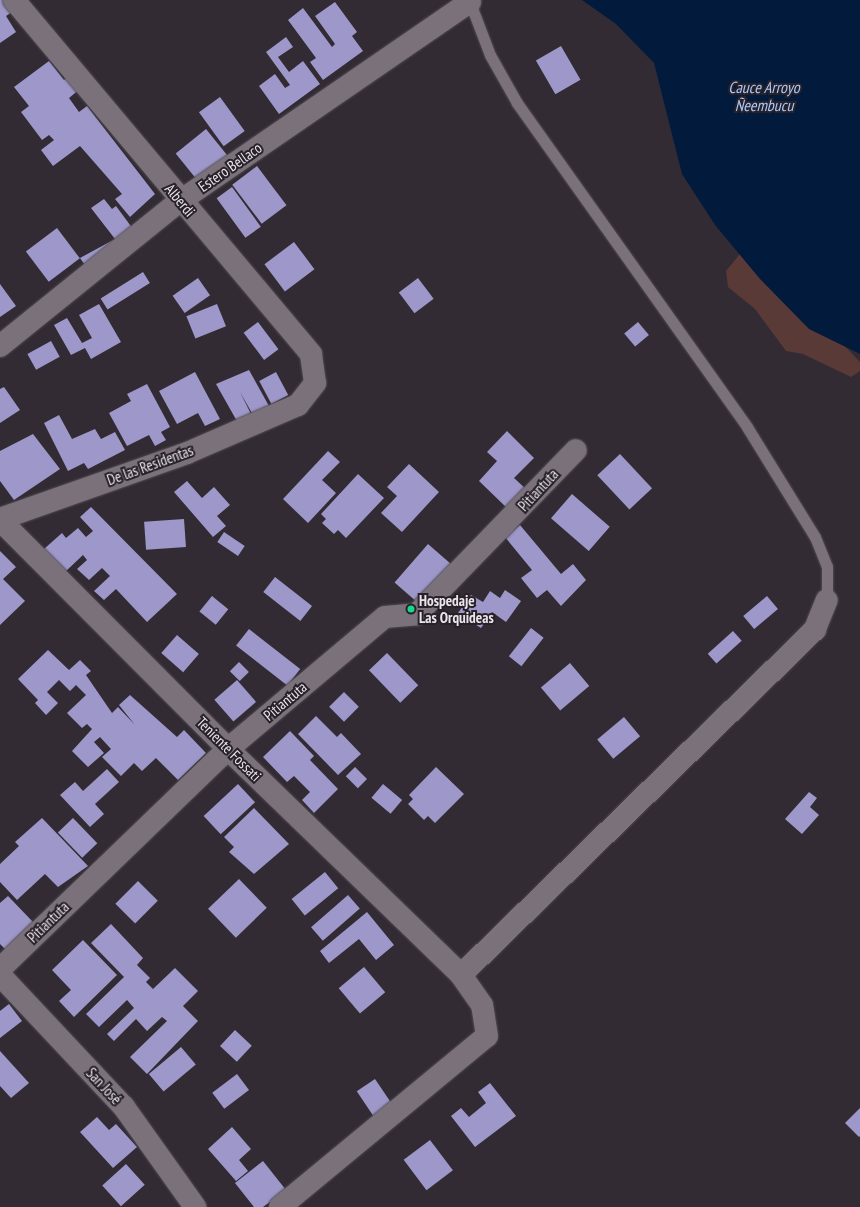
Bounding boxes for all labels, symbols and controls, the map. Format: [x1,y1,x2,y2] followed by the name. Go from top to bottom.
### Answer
[728,77,800,115] water label: Cauce Arroyo Ñeembucu
[195,139,265,195] street label: Estero Bellaco
[161,180,199,220] street label: Alberdi
[104,441,196,489] street label: De las Residentas
[514,465,562,515] street label: Pitiantuta
[419,591,494,626] place label: Hospedaje Las Orquideas
[406,604,416,614] marker: Hospedaje Las Orquideas
[260,678,310,724] street label: Pitiantuta
[193,713,265,785] street label: Teniente Fossati
[23,898,73,946] street label: Pitiantuta
[83,1064,125,1108] street label: San José

